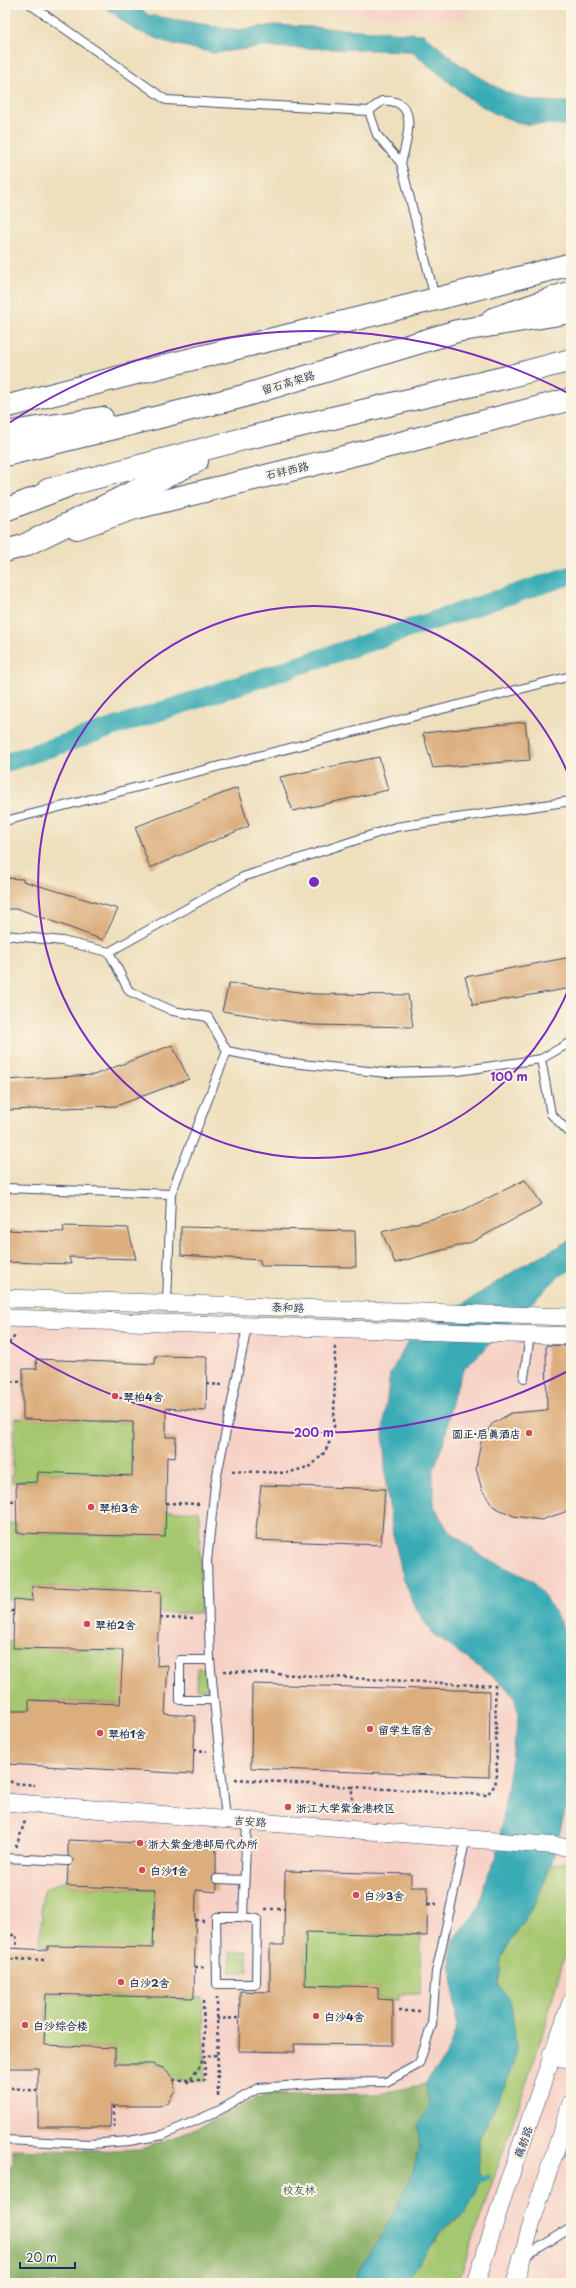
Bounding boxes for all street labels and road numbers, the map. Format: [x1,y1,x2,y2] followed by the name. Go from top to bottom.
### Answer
[259,366,317,398] street label: 留石高架路
[264,457,310,483] street label: 石祥西路
[271,1298,305,1316] street label: 泰和路
[233,1811,267,1831] street label: 吉安路
[509,2124,537,2160] street label: 藕舫路

